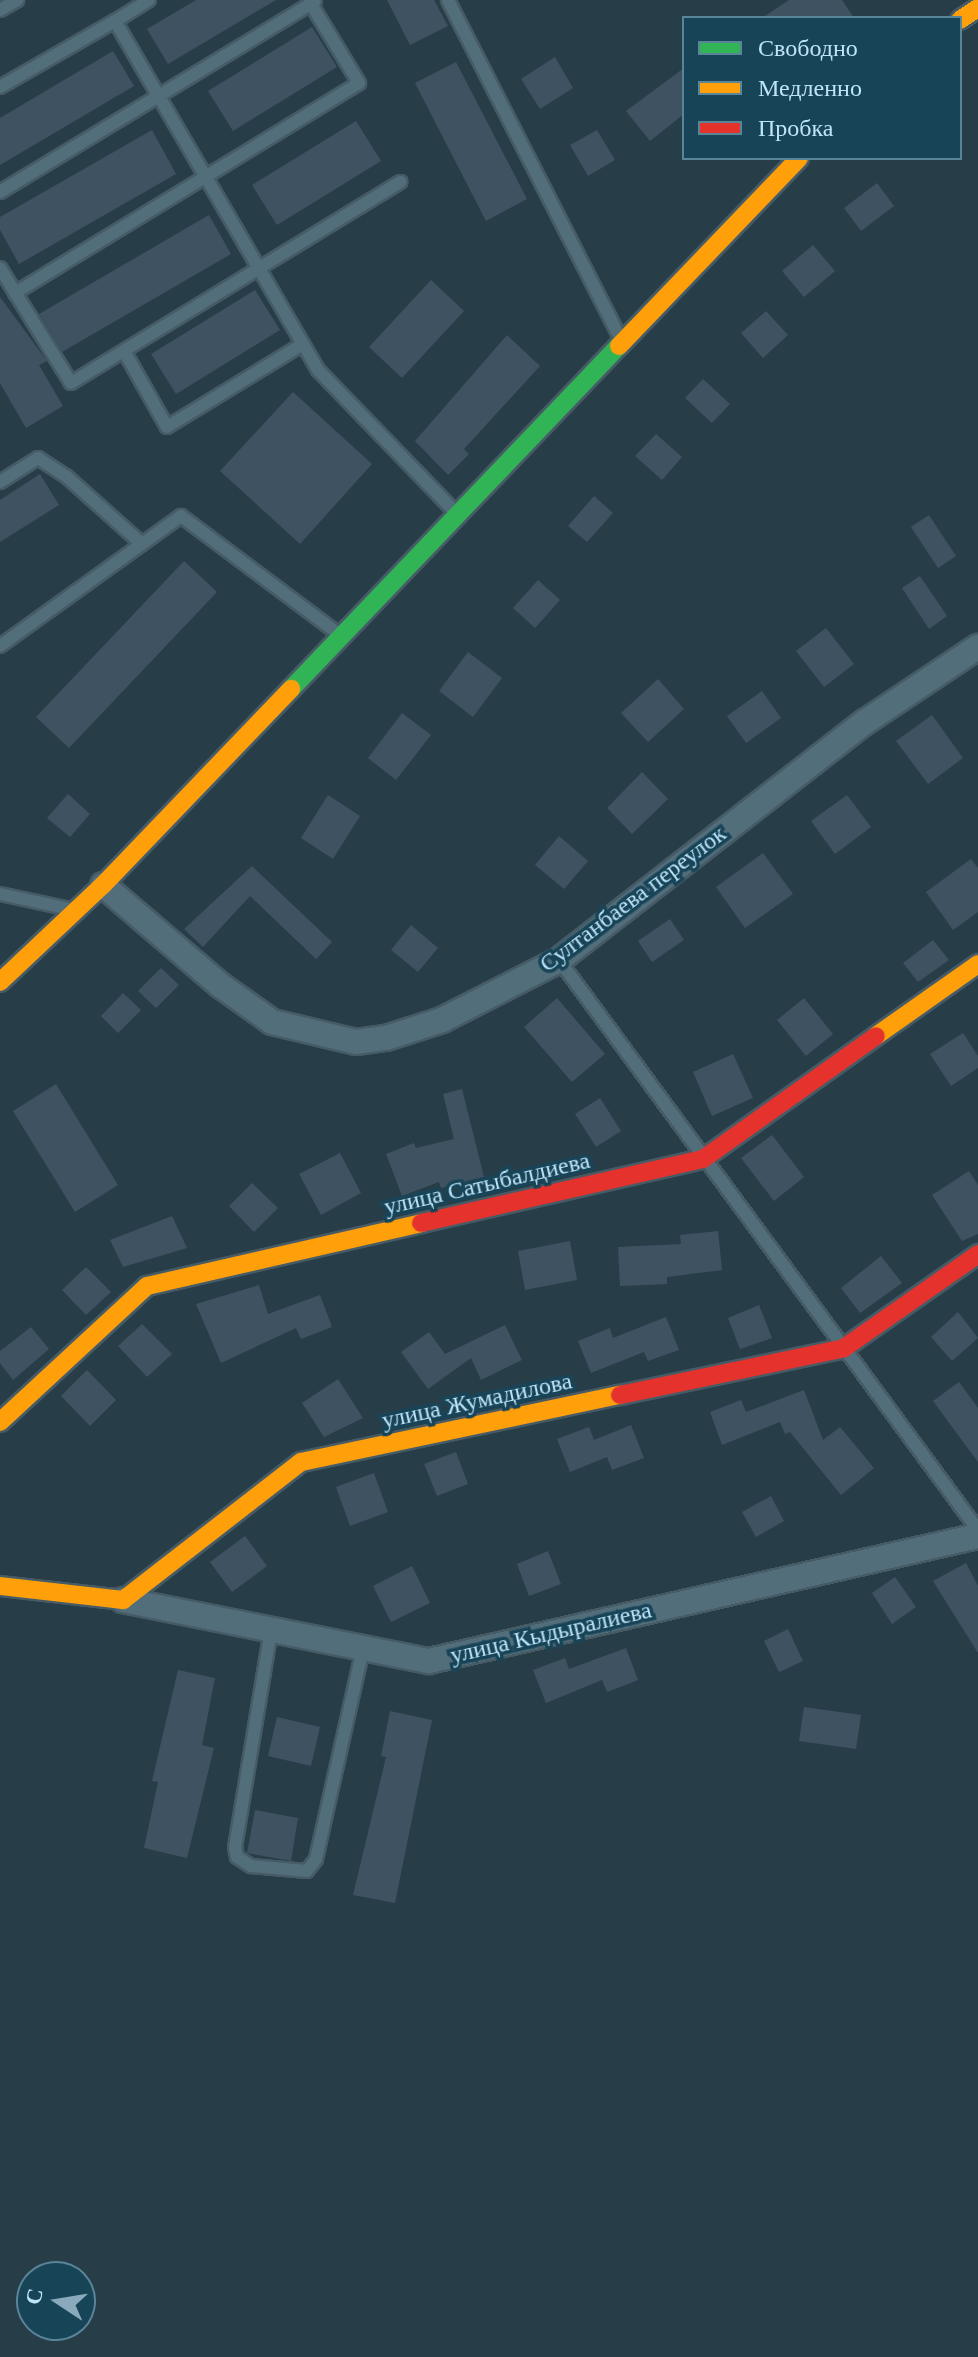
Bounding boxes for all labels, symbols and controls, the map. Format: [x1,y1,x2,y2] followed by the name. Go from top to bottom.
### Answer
[682,16,962,160] legend
[758,35,858,61] text: Свободно
[758,75,862,101] text: Медленно
[758,115,834,141] text: Пробка
[534,820,732,978] street label: Султанбаева переулок
[381,1146,593,1222] street label: улица Сатыбалдиева
[379,1367,575,1435] street label: улица Жумадилова
[448,1596,654,1670] street label: улица Кыдыралиева
[16,2261,96,2341] north arrow
[20,2286,48,2307] text: С

